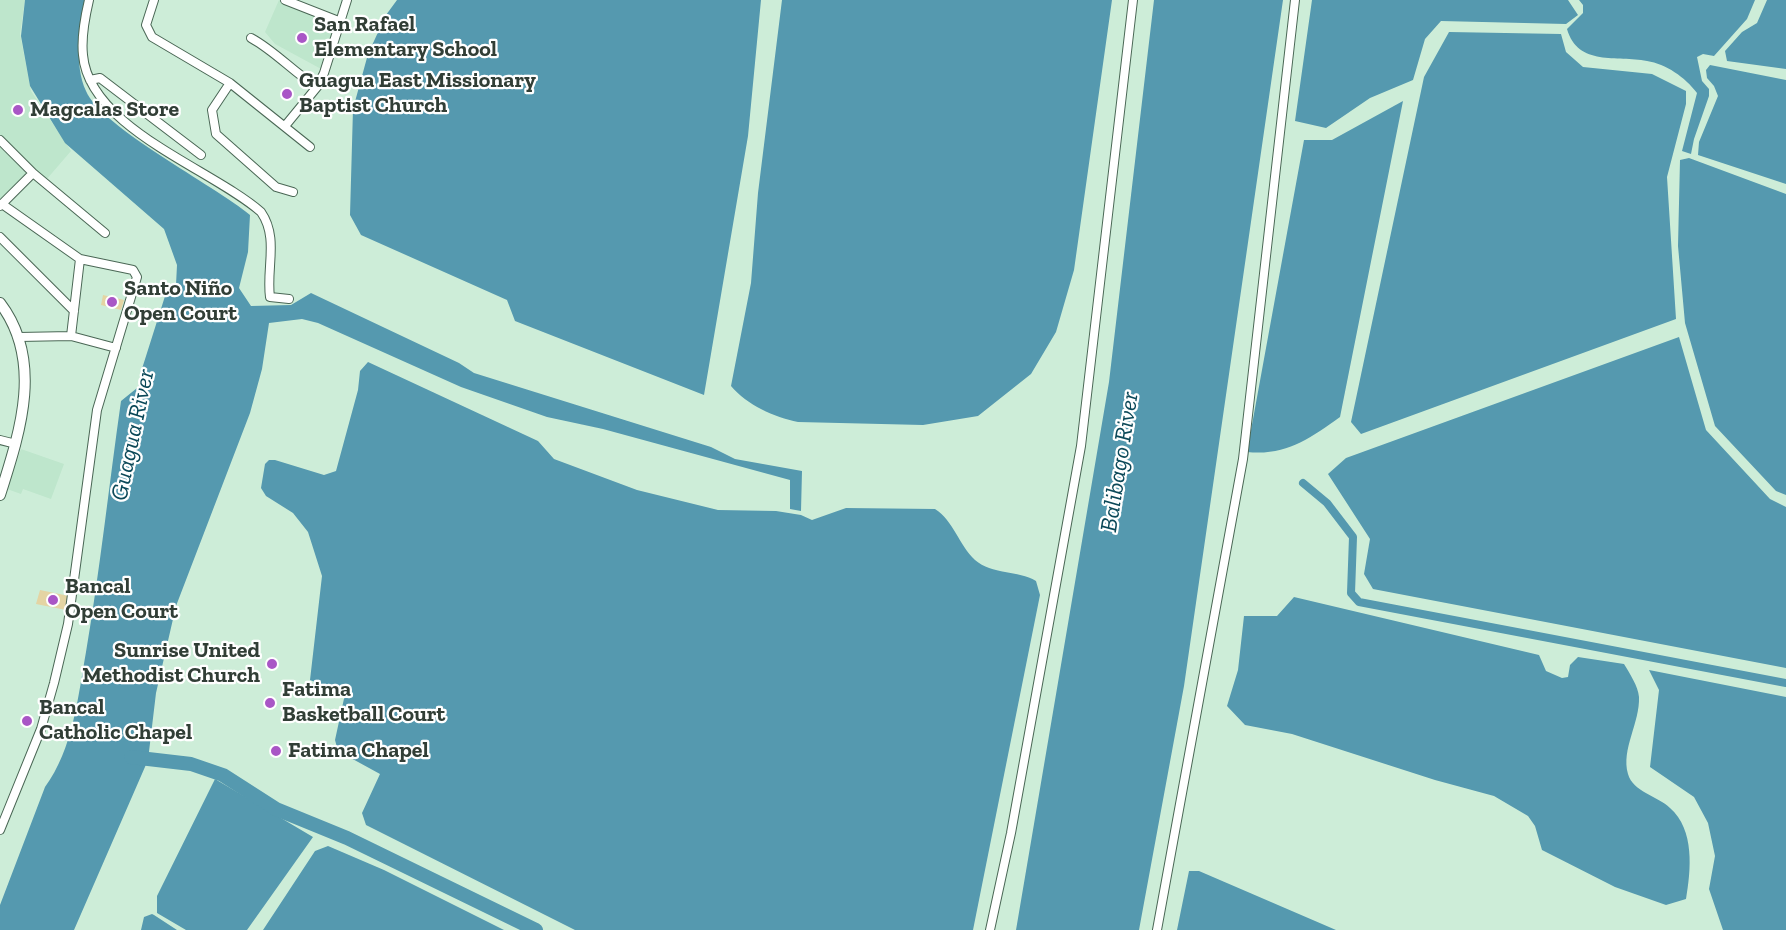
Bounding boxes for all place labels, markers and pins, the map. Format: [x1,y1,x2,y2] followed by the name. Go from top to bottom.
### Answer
[314,12,497,63] place label: San Rafael Elementary School
[295,31,309,45] marker: San Rafael Elementary School
[299,68,536,119] place label: Guagua East Missionary Baptist Church
[280,87,294,101] marker: Guagua East Missionary Baptist Church
[30,97,179,123] place label: Magcalas Store
[11,103,25,117] marker: Magcalas Store
[124,276,237,328] place label: Santo Niño Open Court
[105,295,119,309] marker: Santo Niño Open Court
[65,574,178,626] place label: Bancal Open Court
[46,593,60,607] marker: Bancal Open Court
[82,638,260,690] place label: Sunrise United Methodist Church
[265,657,279,671] marker: Sunrise United Methodist Church
[282,677,445,728] place label: Fatima Basketball Court
[39,695,192,746] place label: Bancal Catholic Chapel
[263,696,277,710] marker: Fatima Basketball Court
[20,714,34,728] marker: Bancal Catholic Chapel
[288,738,429,764] place label: Fatima Chapel
[269,744,283,758] marker: Fatima Chapel

